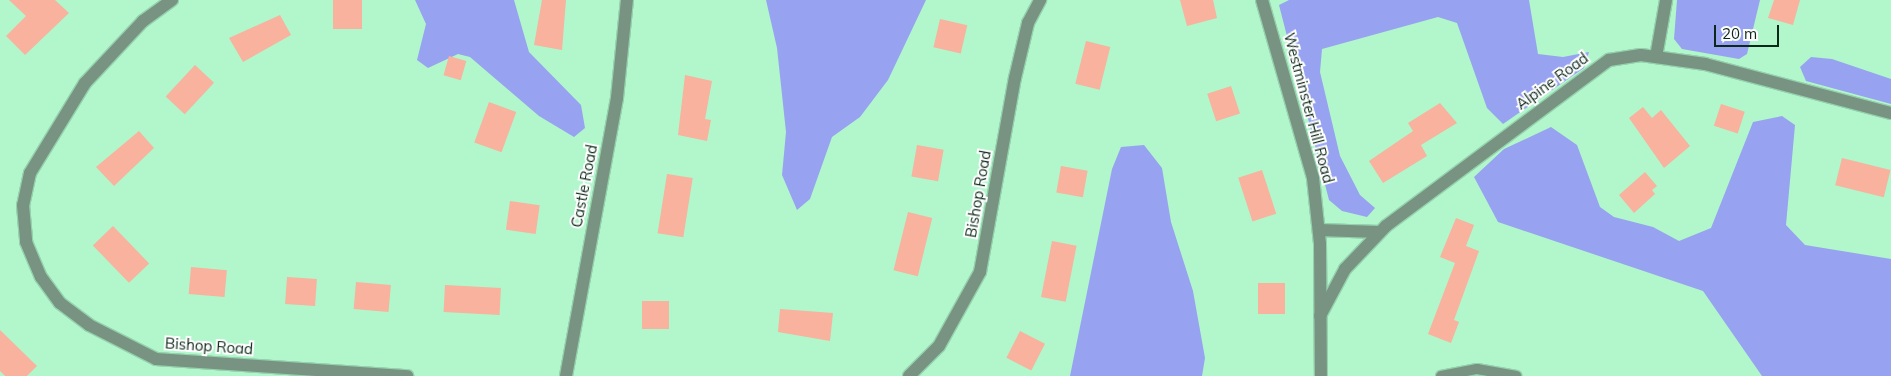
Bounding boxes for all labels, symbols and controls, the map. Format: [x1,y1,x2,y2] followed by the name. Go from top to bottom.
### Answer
[1716,15,1781,47] scale bar
[1722,24,1757,43] text: 20 m
[1280,31,1338,185] street label: Westminster Hill Road
[1512,49,1592,113] street label: Alpine Road
[567,143,601,229] street label: Castle Road
[961,149,995,239] street label: Bishop Road
[164,334,254,358] street label: Bishop Road

